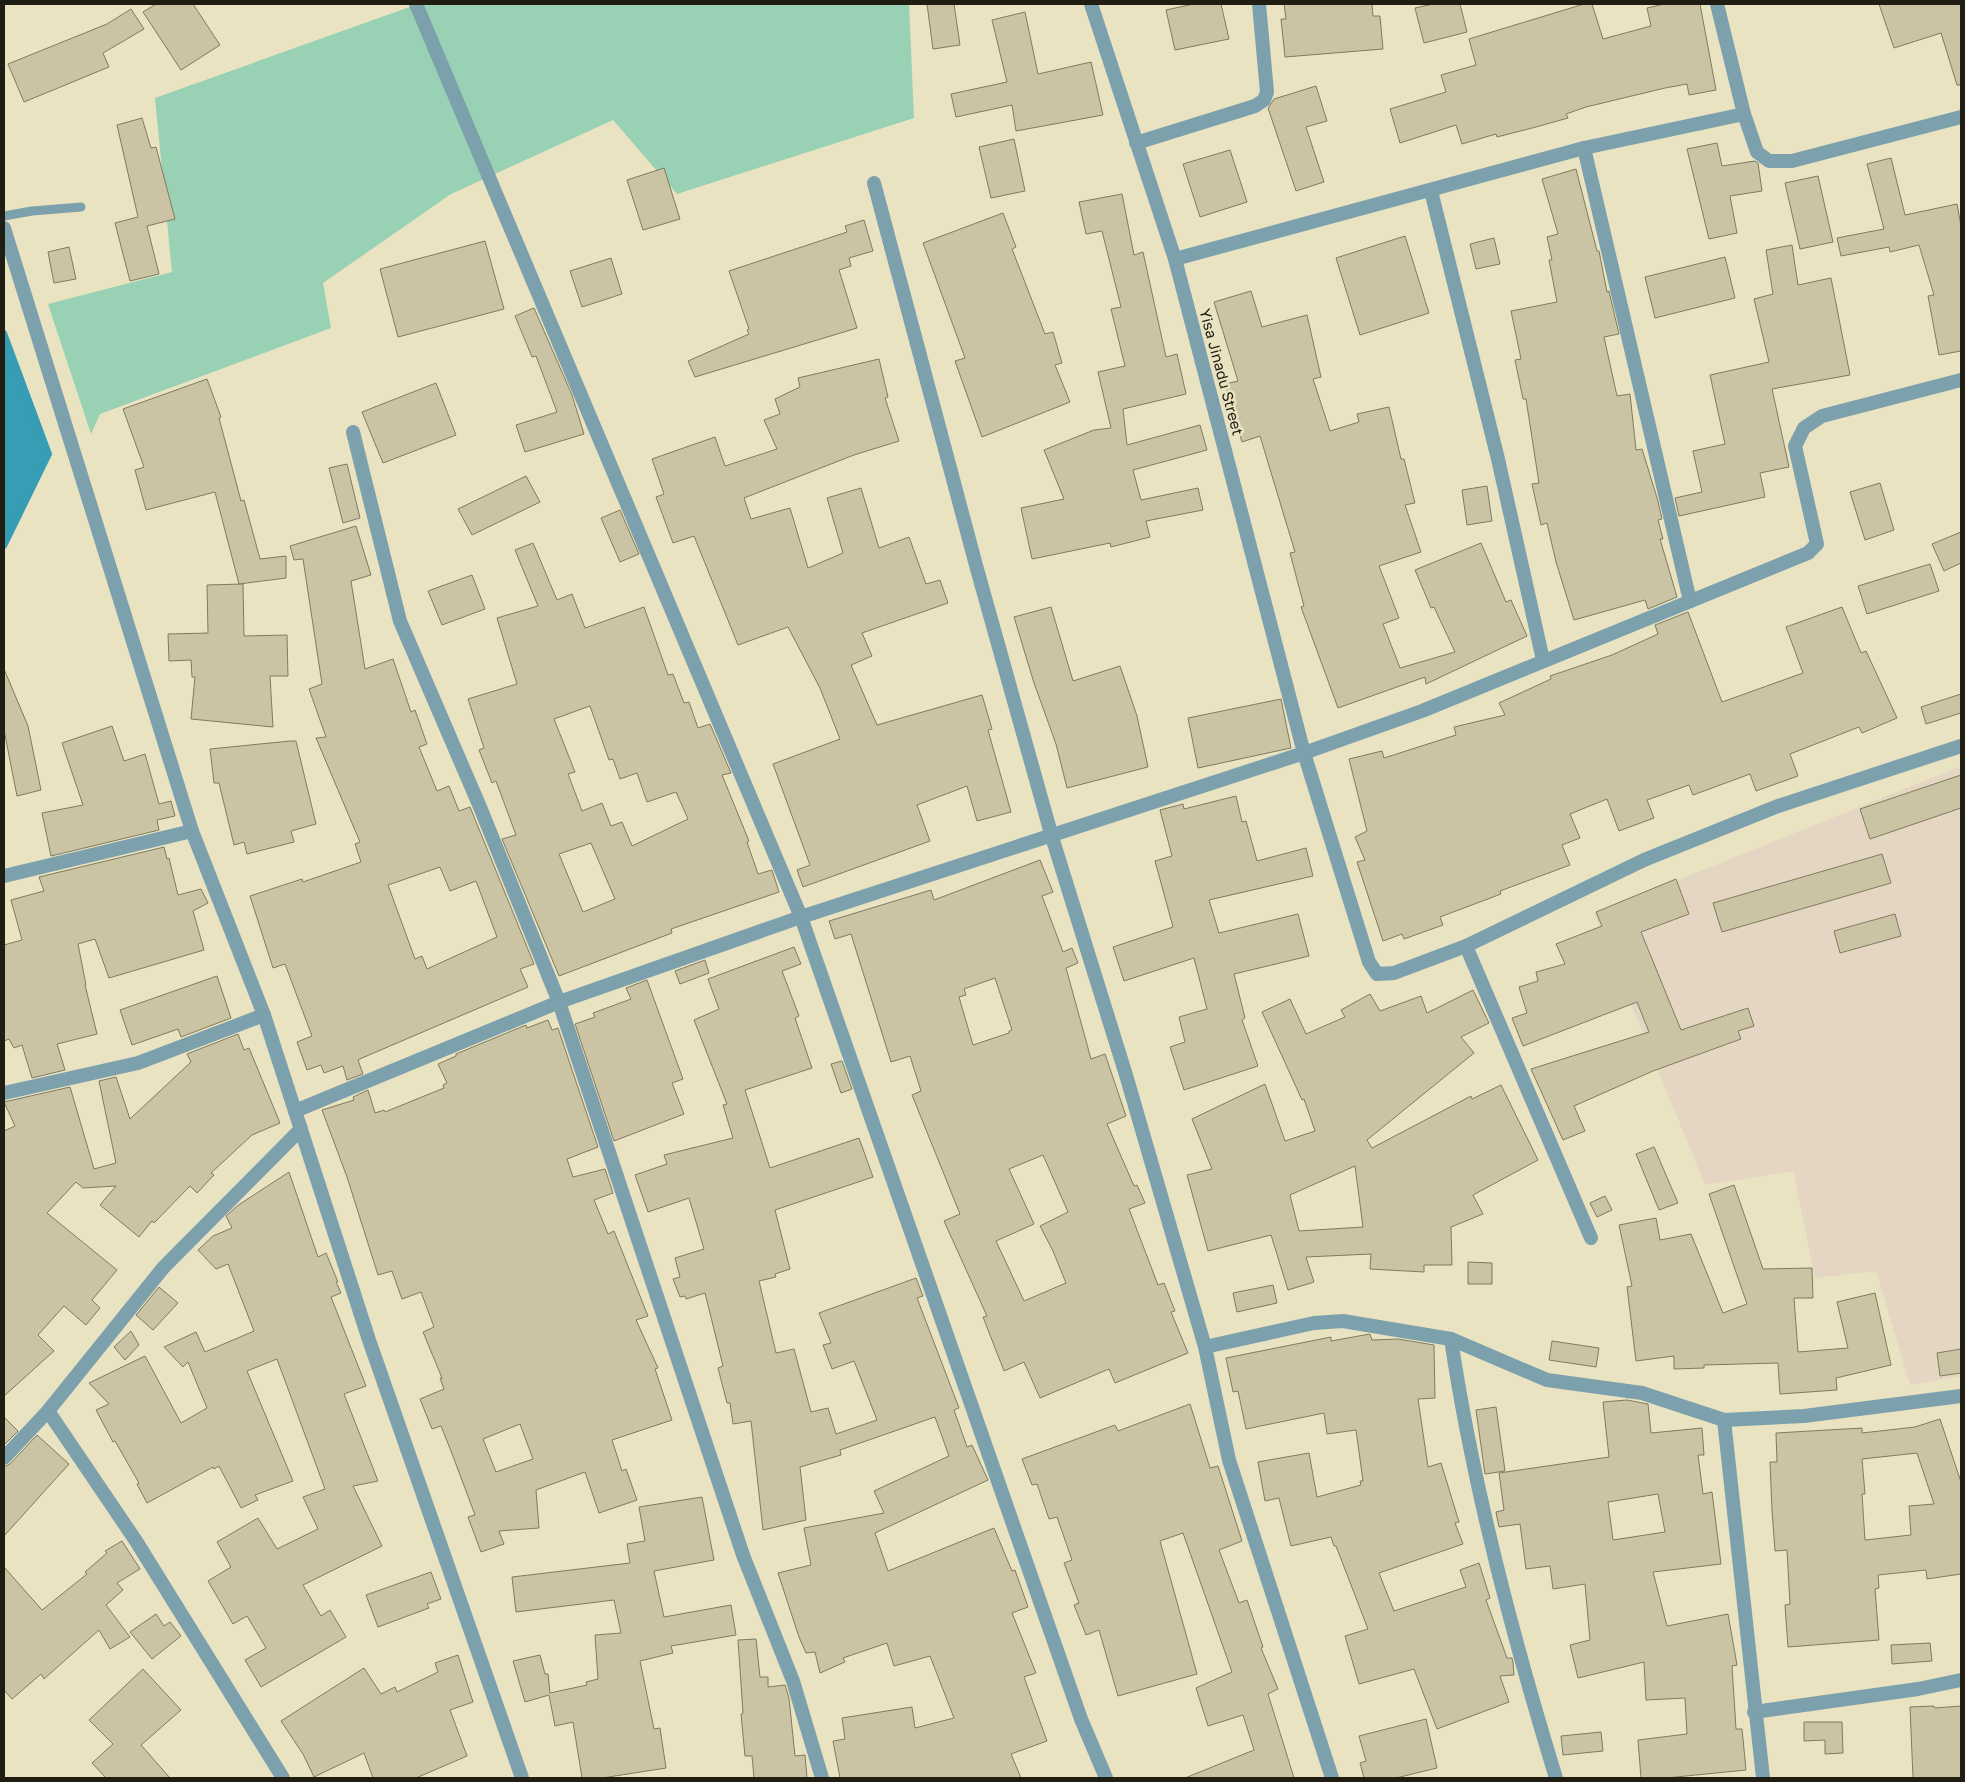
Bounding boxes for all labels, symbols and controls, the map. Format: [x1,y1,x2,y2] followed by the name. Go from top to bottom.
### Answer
[1196,306,1248,437] street label: Yisa Jinadu Street

